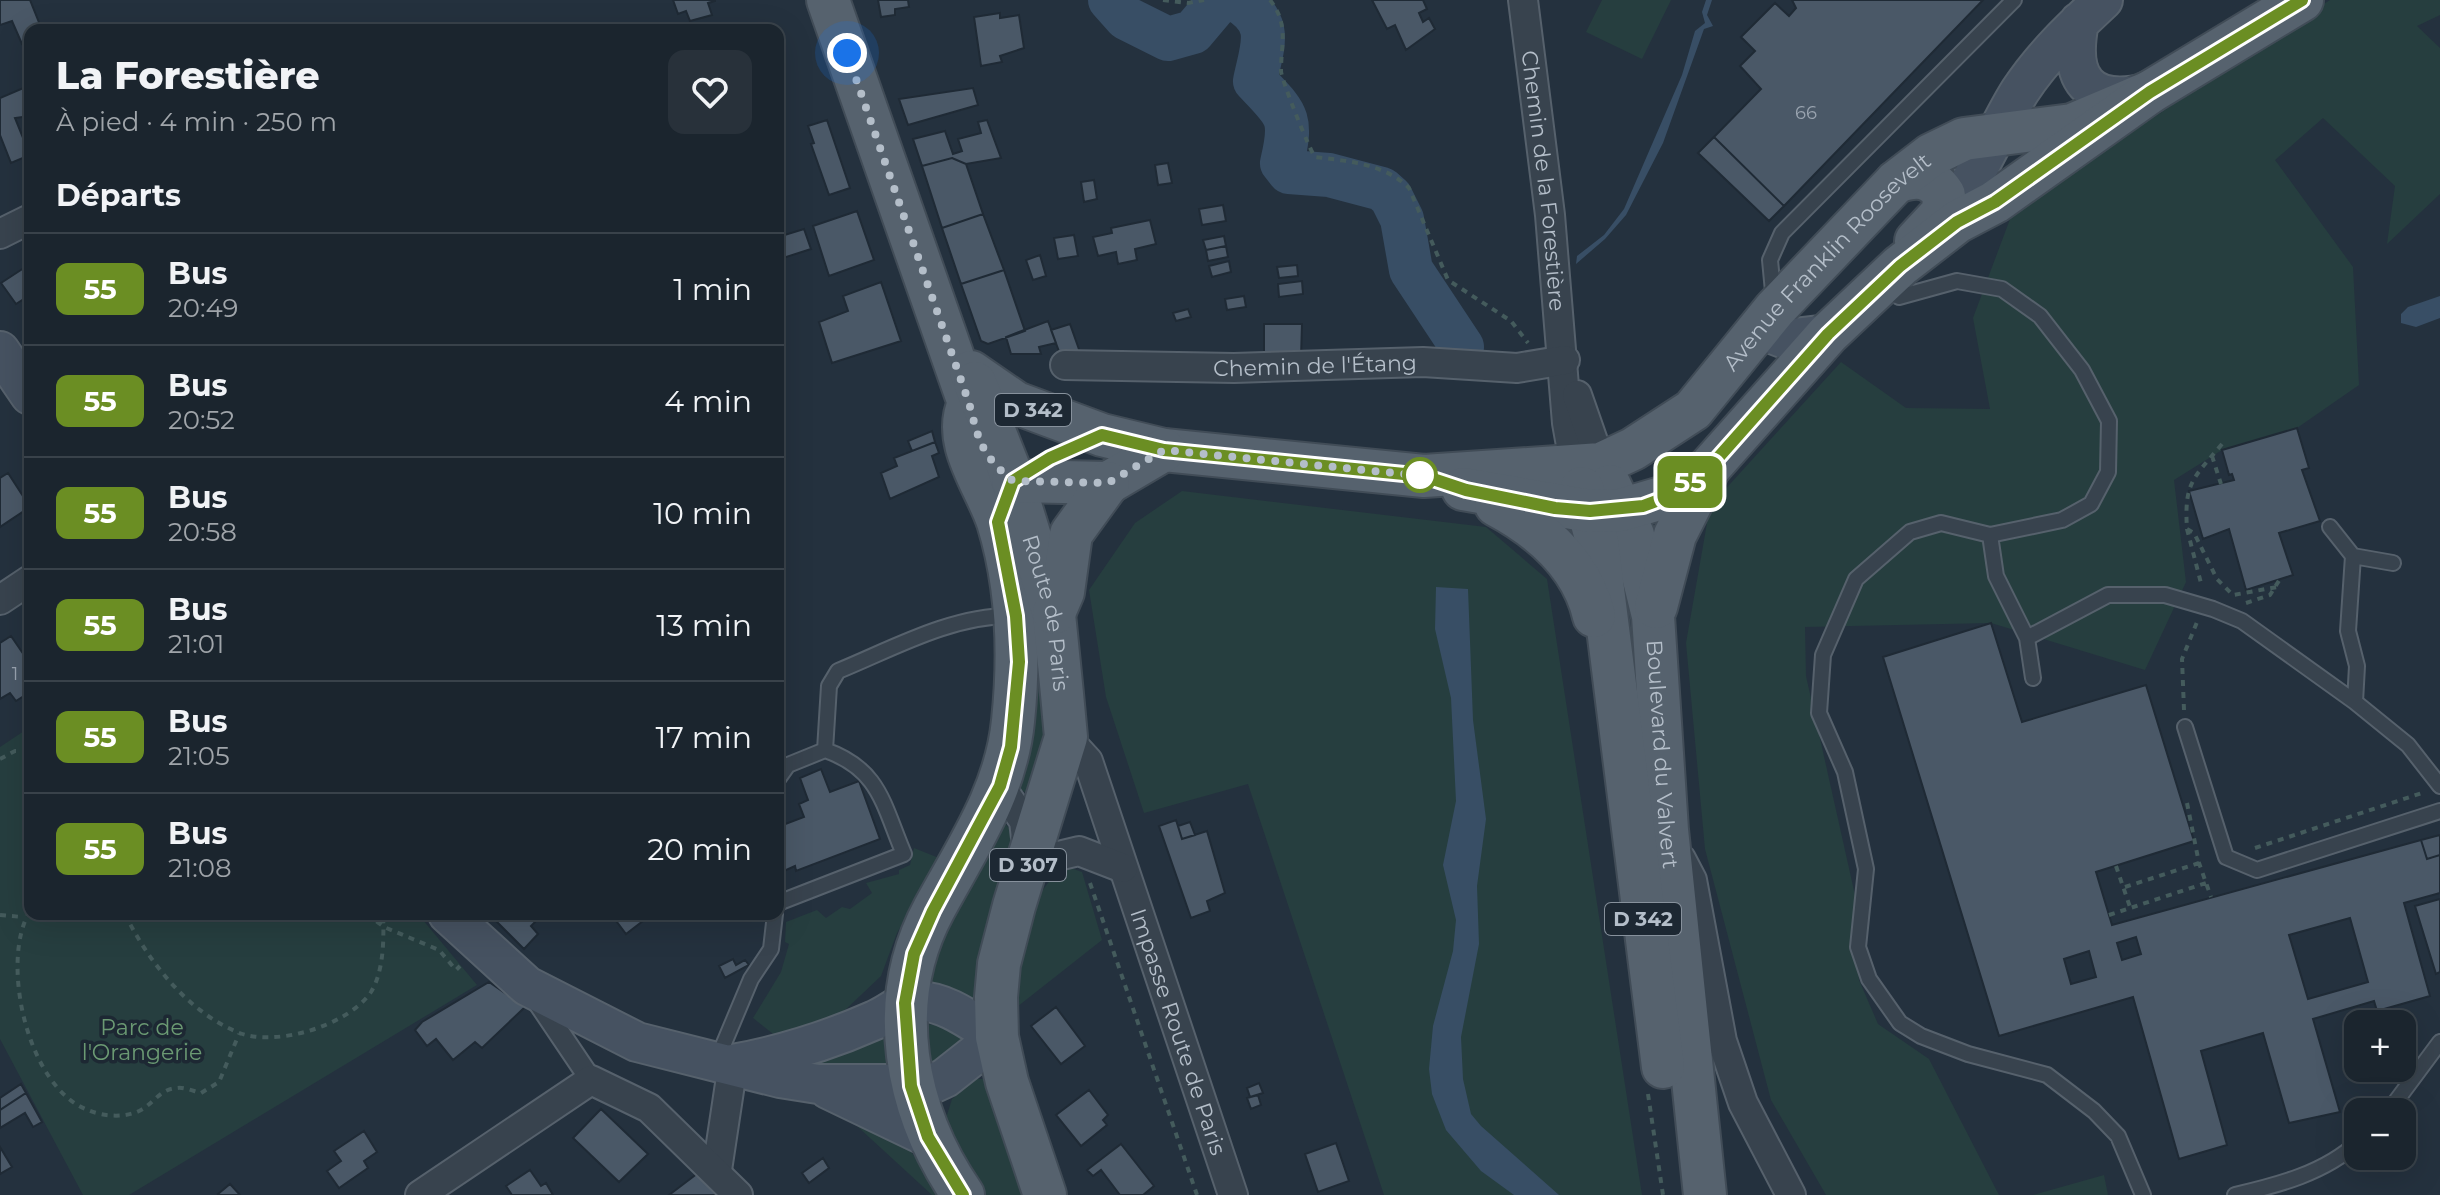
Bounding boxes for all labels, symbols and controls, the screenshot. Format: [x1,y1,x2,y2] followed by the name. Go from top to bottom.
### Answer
[827,33,867,73] your location
[1516,49,1571,312] street label: Chemin de la Forestière
[668,50,752,134] button: heart
[56,52,320,99] text: La Forestière
[1795,102,1817,124] house number: 66
[56,106,337,138] text: À pied · 4 min · 250 m
[1717,147,1936,376] street label: Avenue Franklin Roosevelt
[56,177,181,214] text: Départs
[168,255,228,292] text: Bus
[673,271,752,308] text: 1 min
[83,272,117,306] text: 55
[168,292,238,324] text: 20:49
[1213,349,1417,382] street label: Chemin de l'Étang
[168,367,228,404] text: Bus
[664,383,752,420] text: 4 min
[83,384,117,418] text: 55
[995,394,1071,426] road number: D 342
[168,404,235,436] text: 20:52
[1654,456,1726,508] line badge: 55
[1403,458,1437,492] unlabelled marker
[1673,465,1707,499] text: 55
[168,479,228,516] text: Bus
[653,495,752,532] text: 10 min
[83,496,117,530] text: 55
[168,516,237,548] text: 20:58
[1017,531,1075,693] street label: Route de Paris
[168,591,228,628] text: Bus
[656,607,752,644] text: 13 min
[83,608,117,642] text: 55
[168,628,224,660] text: 21:01
[1641,639,1684,870] street label: Boulevard du Valvert
[12,663,18,685] house number: 1
[168,703,228,740] text: Bus
[655,719,752,756] text: 17 min
[83,720,117,754] text: 55
[168,740,230,772] text: 21:05
[168,815,228,852] text: Bus
[647,831,752,868] text: 20 min
[83,832,117,866] text: 55
[990,849,1066,881] road number: D 307
[168,852,231,884] text: 21:08
[1605,903,1681,935] road number: D 342
[1125,905,1232,1159] street label: Impasse Route de Paris
[2344,1010,2416,1170] map controls
[2344,1010,2416,1082] button: +
[82,1014,202,1066] park label: Parc de l'Orangerie
[2344,1098,2416,1170] button: −

